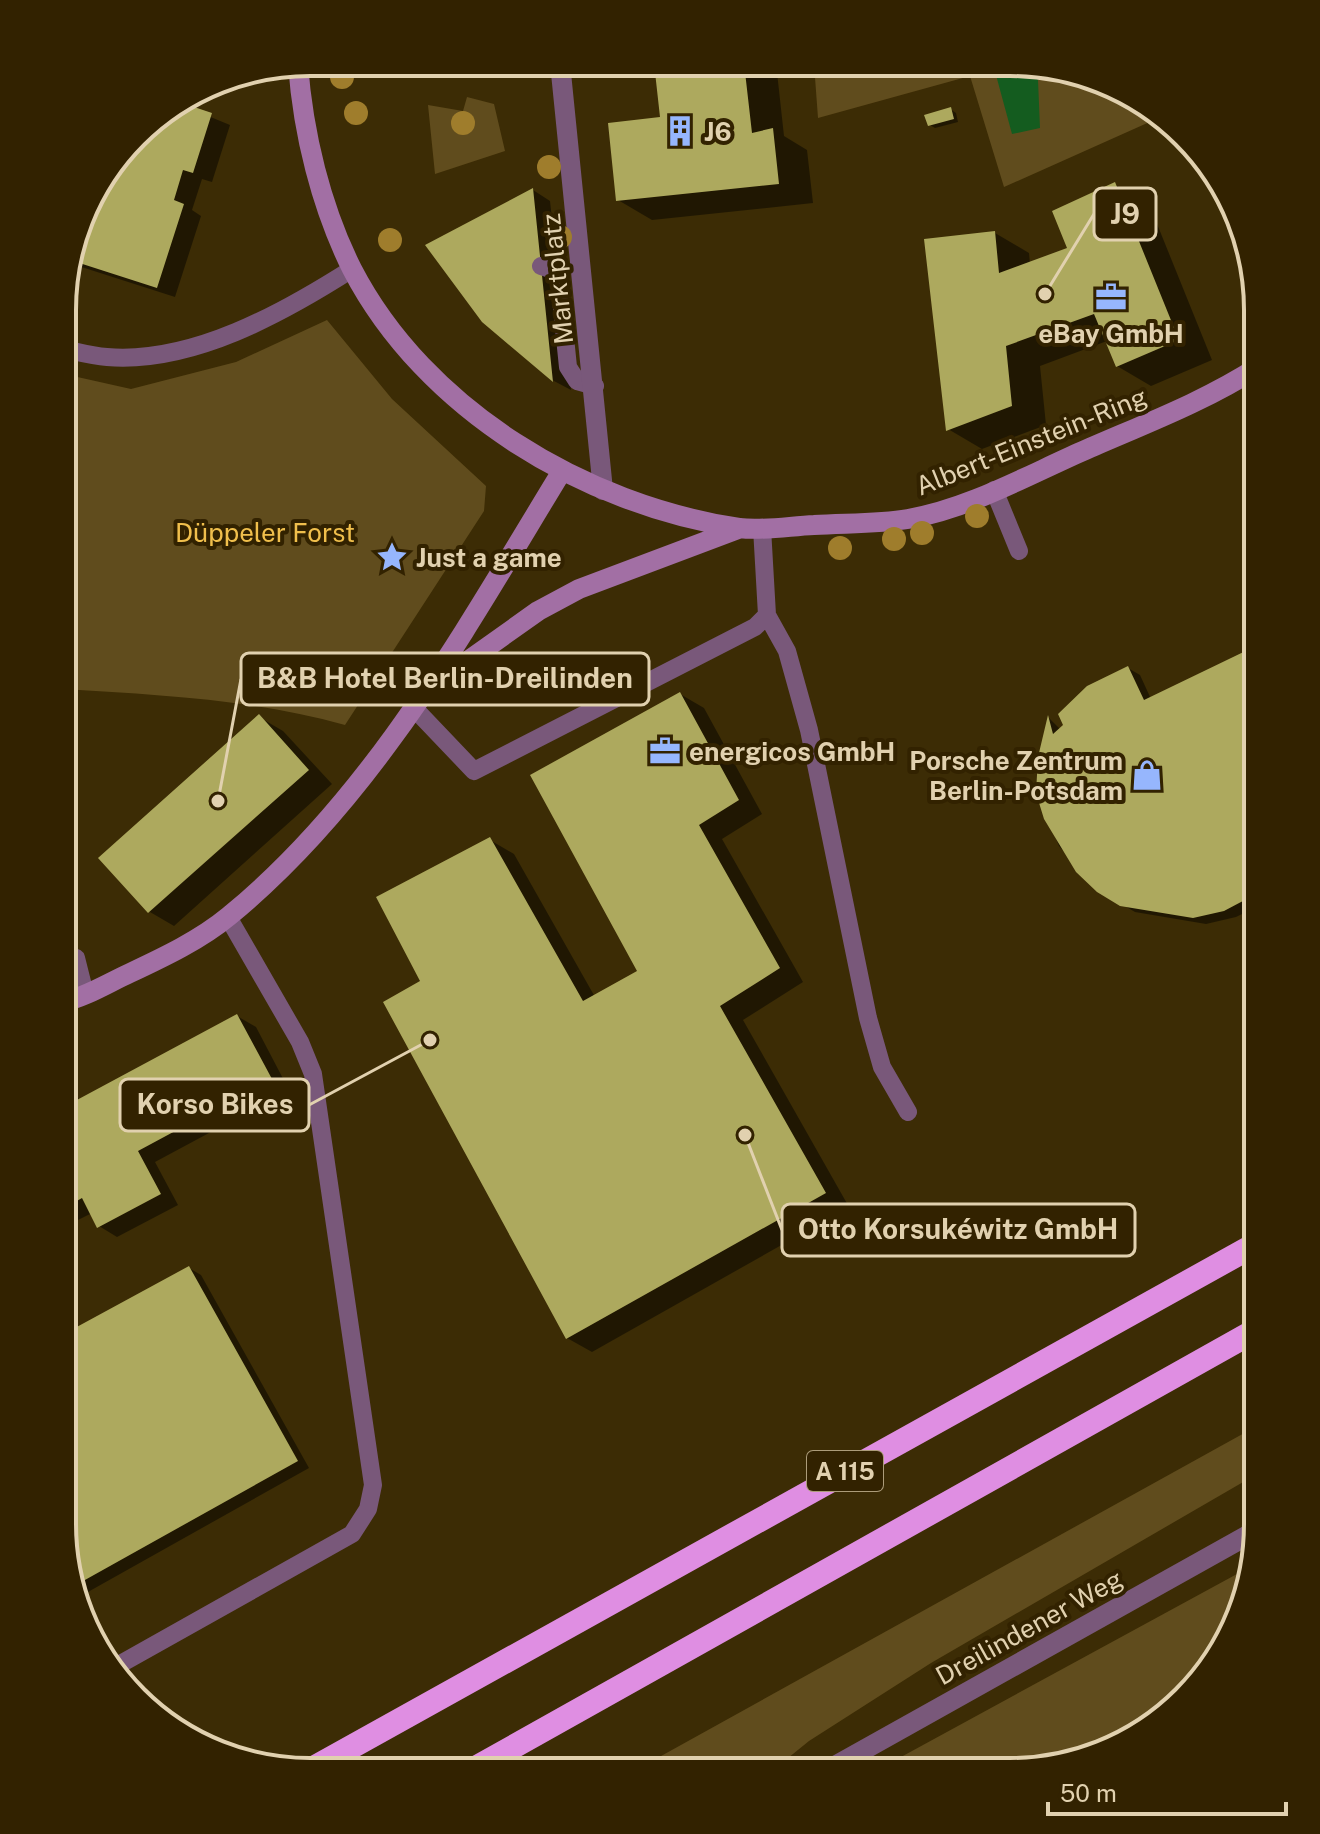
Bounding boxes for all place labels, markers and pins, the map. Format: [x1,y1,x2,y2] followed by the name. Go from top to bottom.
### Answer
[663,114,697,148] building icon: J6
[704,116,732,147] place label: J6
[1094,188,1156,240] callout: J9
[1094,280,1128,314] office icon: eBay GmbH
[1038,318,1184,349] place label: eBay GmbH
[375,540,409,574] place icon: Just a game
[416,542,562,573] place label: Just a game
[241,653,649,705] callout: B&B Hotel Berlin-Dreilinden
[648,734,682,768] office icon: energicos GmbH
[689,736,895,767] place label: energicos GmbH
[909,745,1123,806] place label: Porsche Zentrum Berlin-Potsdam
[1130,758,1164,792] shop icon: Porsche Zentrum Berlin-Potsdam
[120,1079,309,1131] callout: Korso Bikes
[782,1204,1135,1256] callout: Otto Korsukéwitz GmbH

